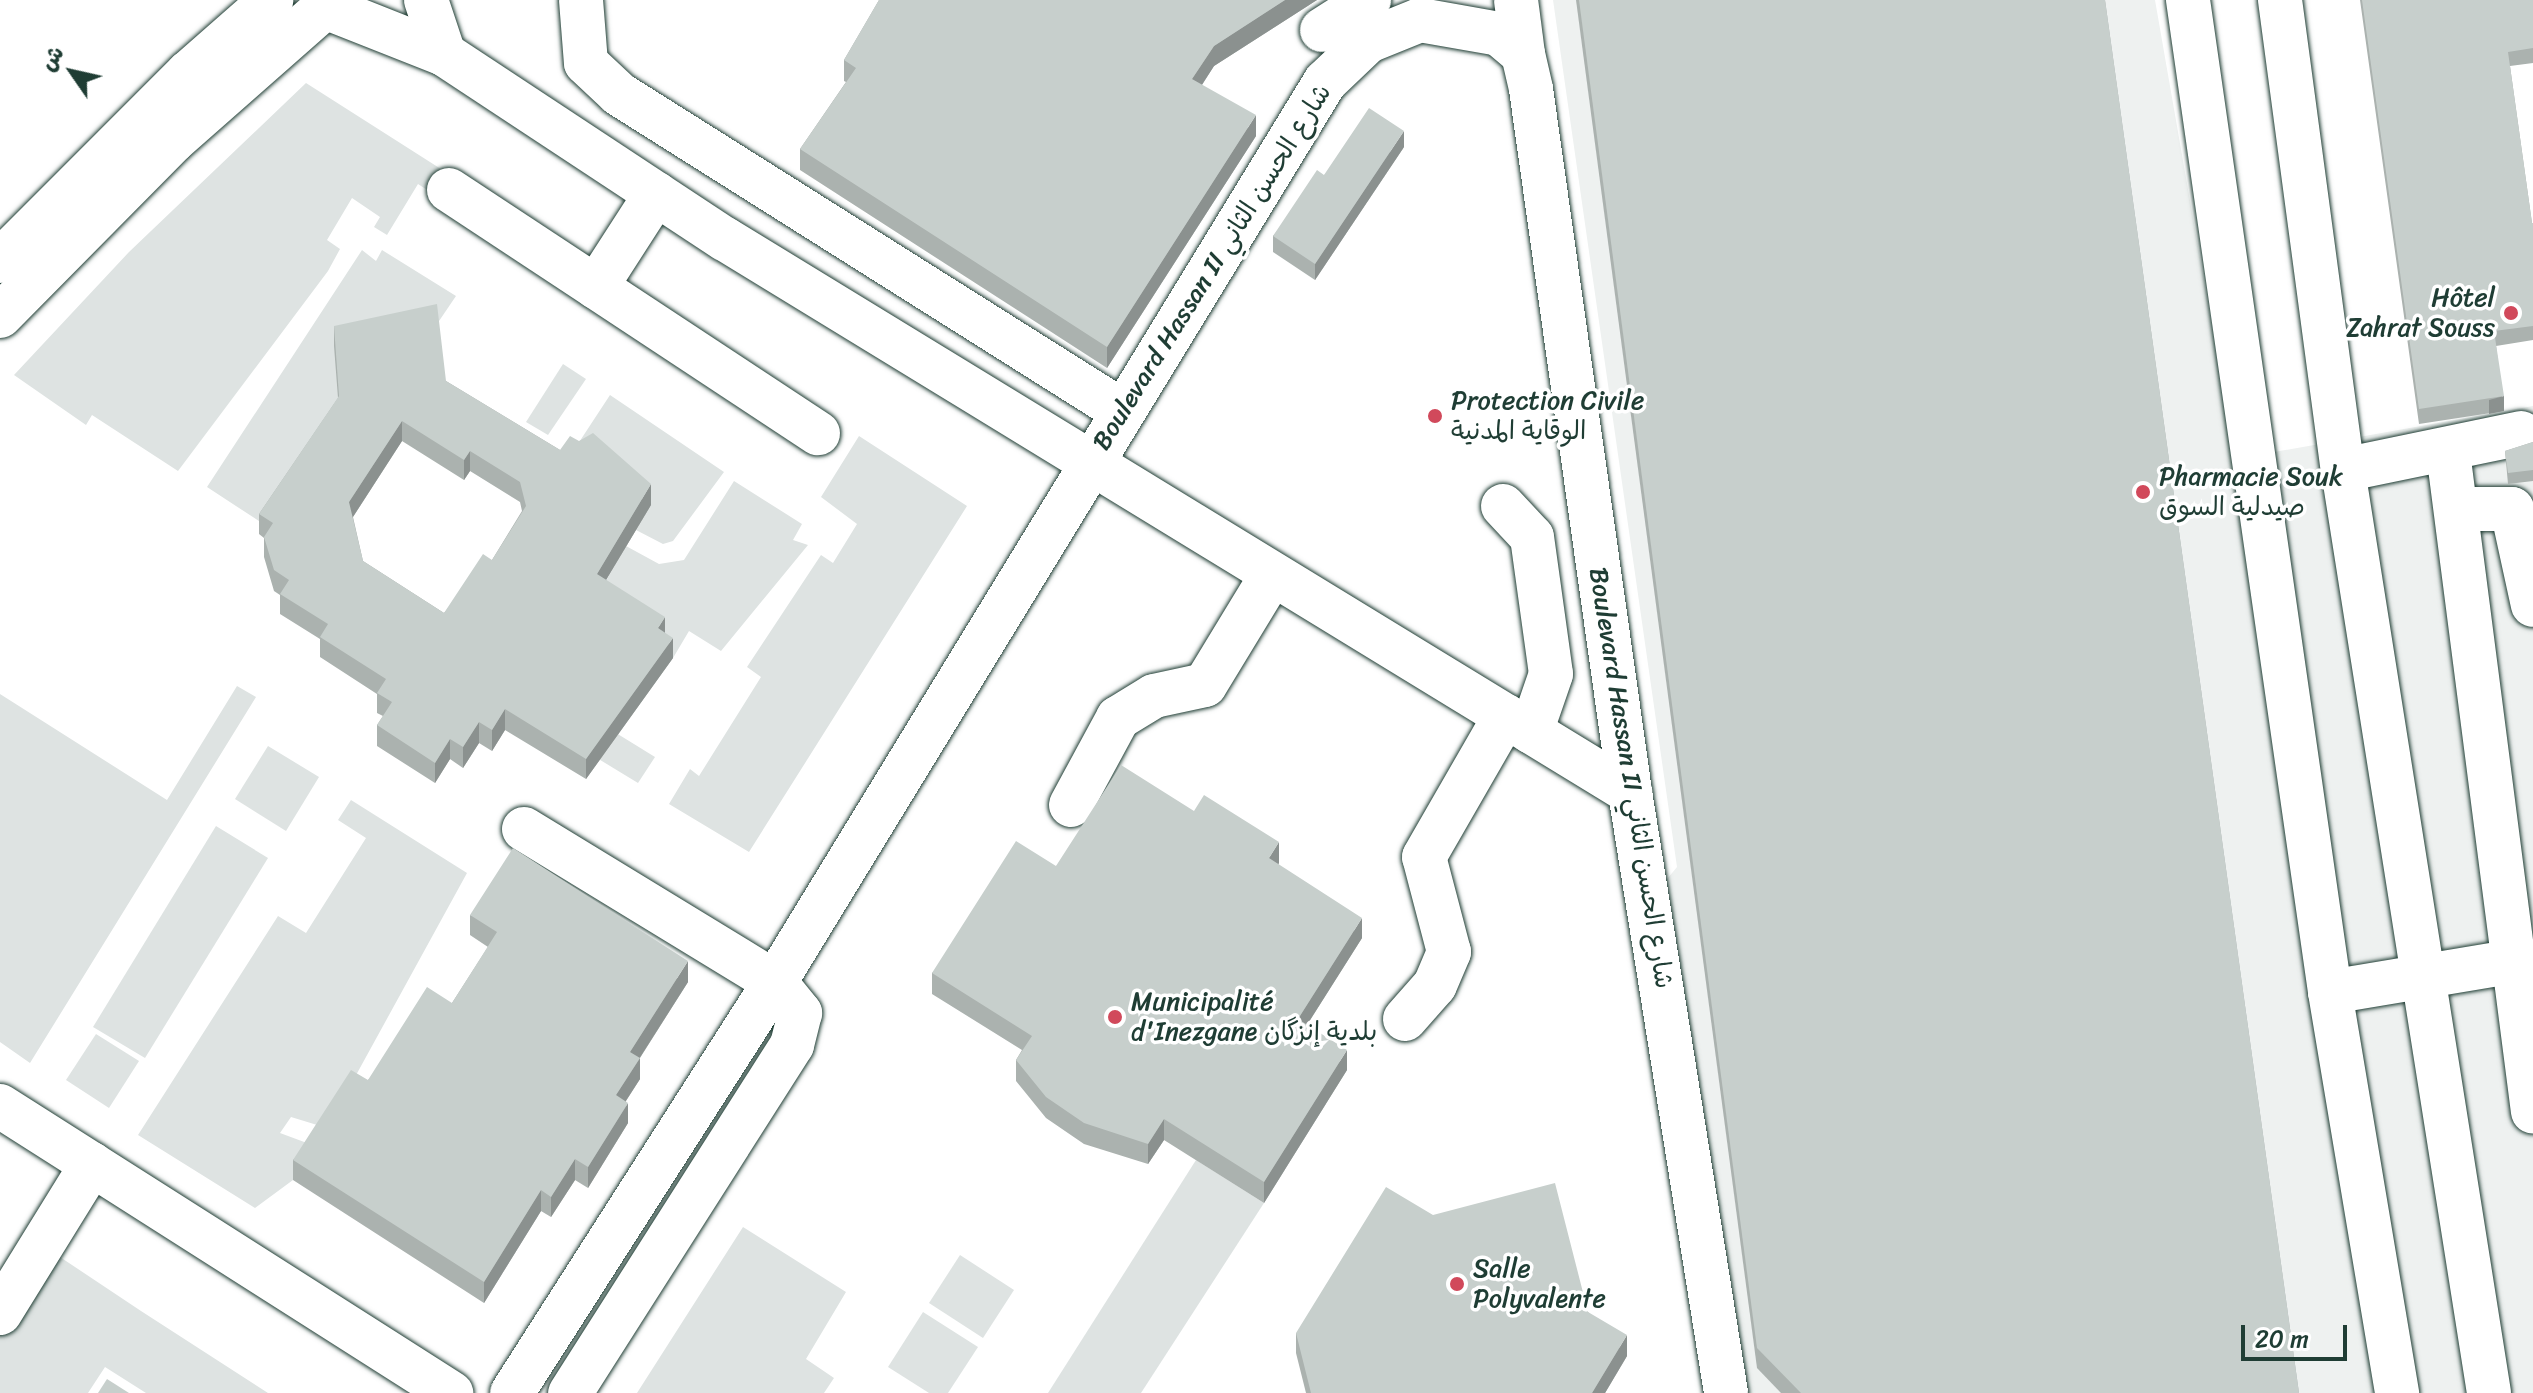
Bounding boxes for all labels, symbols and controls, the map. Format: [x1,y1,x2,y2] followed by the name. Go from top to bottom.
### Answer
[32,32,112,112] north arrow
[29,37,75,79] text: ش
[1086,78,1338,456] street label: Boulevard Hassan II شارع الحسن الثاني
[2346,282,2495,344] place label: Hôtel Zahrat Souss
[2502,304,2520,322] marker: Hôtel Zahrat Souss
[1451,385,1643,446] place label: Protection Civile الوقاية المدنية
[1426,407,1444,425] marker: Protection Civile الوقاية المدنية
[2159,461,2343,522] place label: Pharmacie Souk صيدلية السوق
[2134,483,2152,501] marker: Pharmacie Souk صيدلية السوق
[1582,565,1680,991] street label: Boulevard Hassan II شارع الحسن الثاني
[1131,986,1377,1048] place label: Municipalité d'Inezgane بلدية إنزگان
[1106,1008,1124,1026] marker: Municipalité d'Inezgane بلدية إنزگان
[1473,1253,1606,1314] place label: Salle Polyvalente
[1448,1275,1466,1293] marker: Salle Polyvalente
[2245,1309,2351,1359] scale bar
[2255,1318,2309,1360] text: 20 m

